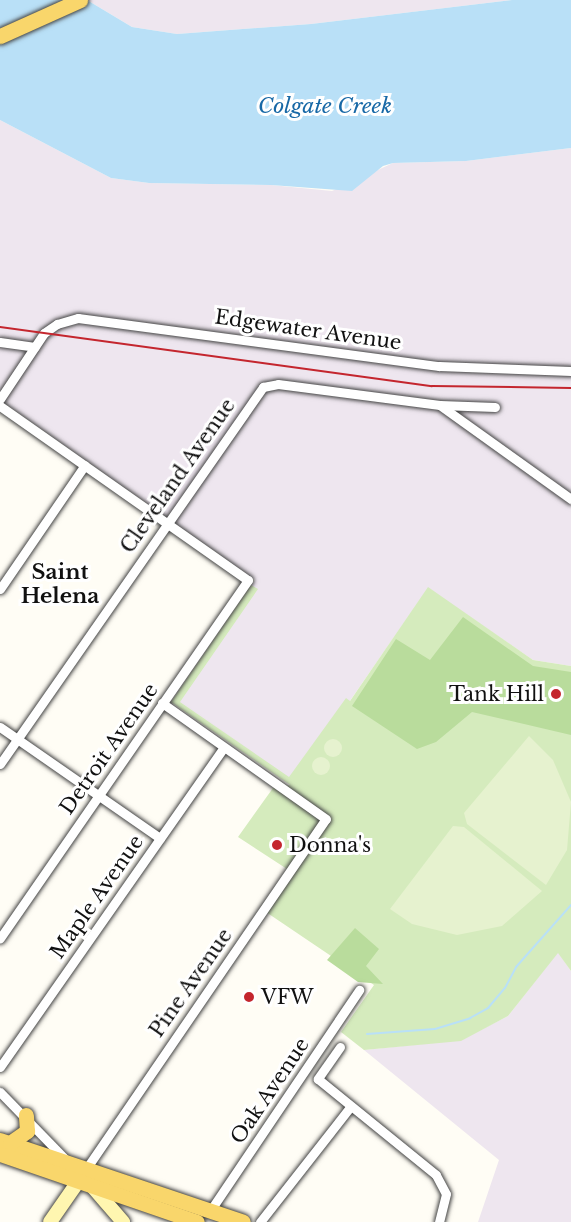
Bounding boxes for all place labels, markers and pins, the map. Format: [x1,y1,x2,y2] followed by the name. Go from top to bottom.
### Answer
[449,682,544,706] place label: Tank Hill
[549,687,563,701] marker: Tank Hill
[289,833,371,857] place label: Donna's
[270,838,284,852] marker: Donna's
[261,985,314,1009] place label: VFW
[242,990,256,1004] marker: VFW

